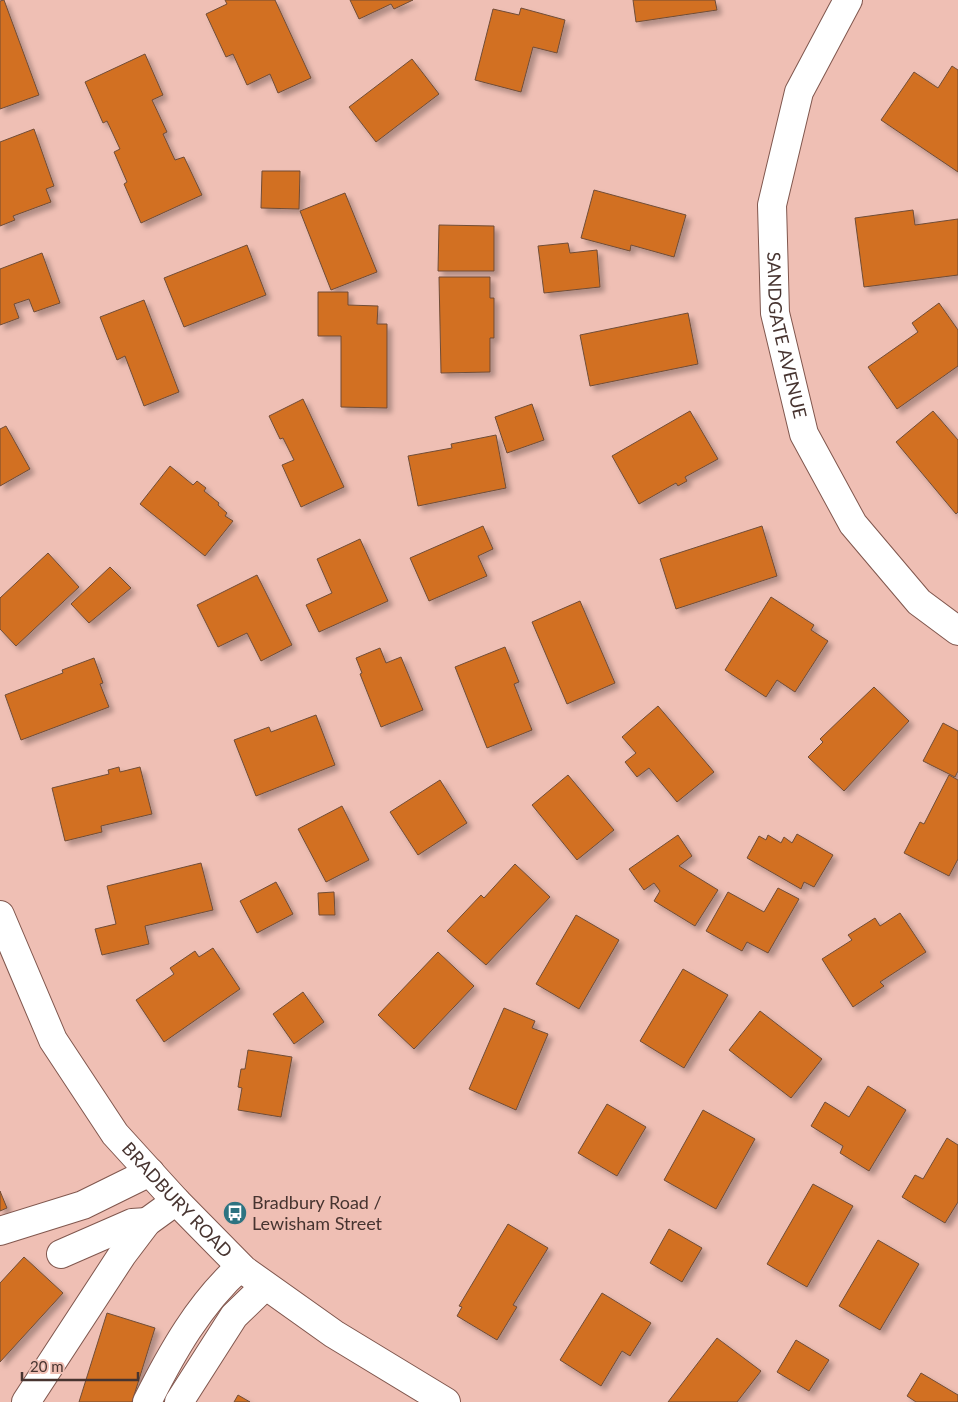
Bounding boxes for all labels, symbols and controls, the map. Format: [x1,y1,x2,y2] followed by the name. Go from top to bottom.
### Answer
[763,252,812,421] street label: SANDGATE AVENUE
[118,1137,237,1262] street label: BRADBURY ROAD
[252,1191,383,1234] place label: Bradbury Road / Lewisham Street
[222,1200,248,1226] bus stop icon: Bradbury Road / Lewisham Street
[22,1350,139,1382] scale bar
[30,1357,64,1375] text: 20 m

